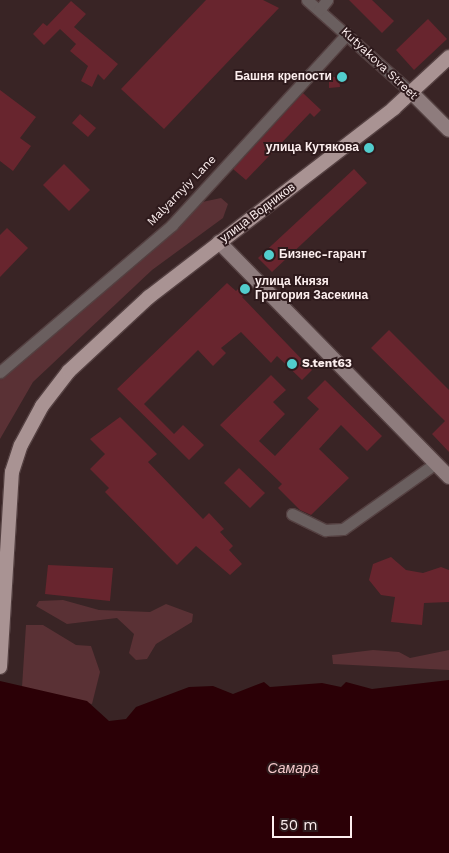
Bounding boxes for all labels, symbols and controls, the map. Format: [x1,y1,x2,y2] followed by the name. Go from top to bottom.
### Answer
[338,25,420,103] street label: Kutyakova Street
[235,70,332,84] place label: Башня крепости
[336,71,348,83] marker: Башня крепости
[266,141,359,155] place label: улица Кутякова
[363,142,375,154] marker: улица Кутякова
[144,152,220,230] street label: Malyarnyiy Lane
[218,180,298,246] street label: улица Водников
[279,248,367,262] place label: Бизнес-гарант
[263,249,275,261] marker: Бизнес-гарант
[255,275,368,303] place label: улица Князя Григория Засекина
[239,283,251,295] marker: улица Князя Григория Засекина
[302,357,352,371] place label: S.tent63
[286,358,298,370] marker: S.tent63
[267,760,319,776] water label: Самара
[274,806,354,838] scale bar
[280,816,317,834] text: 50 m

